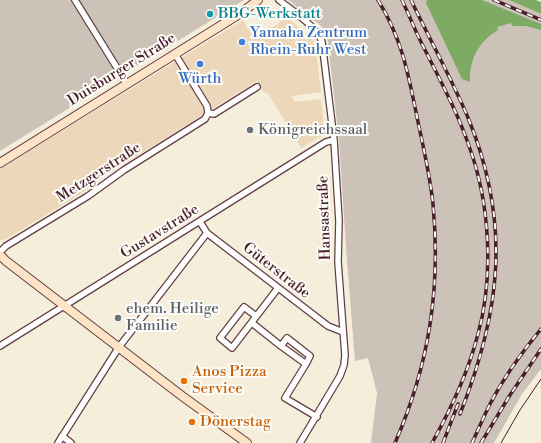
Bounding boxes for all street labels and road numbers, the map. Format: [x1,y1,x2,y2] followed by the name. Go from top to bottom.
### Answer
[65,30,179,110] street label: Duisburger Straße
[53,139,145,207] street label: Metzgerstraße
[315,175,335,261] street label: Hansastraße
[118,201,202,263] street label: Gustavstraße
[239,239,313,303] street label: Güterstraße

